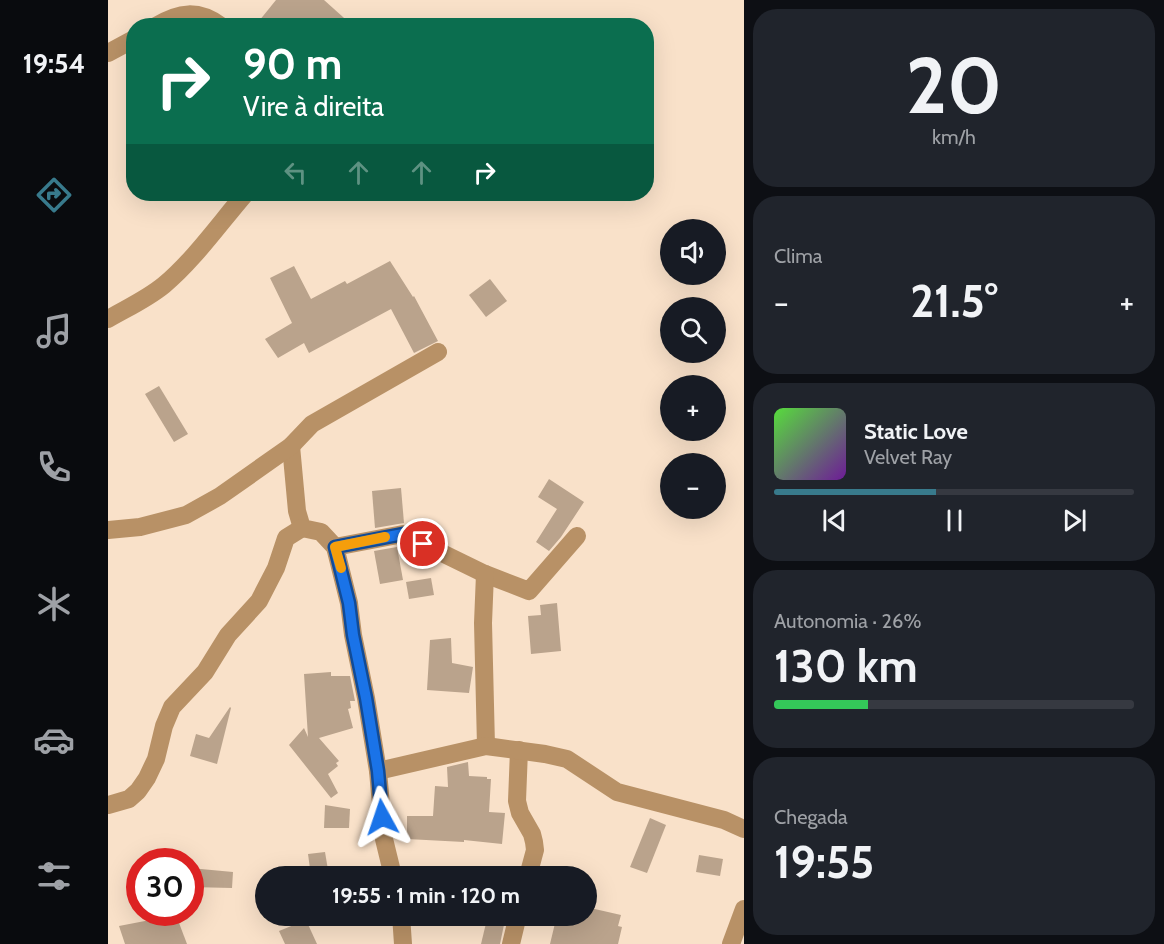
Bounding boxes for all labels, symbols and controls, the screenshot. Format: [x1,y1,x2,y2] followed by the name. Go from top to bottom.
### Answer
[243,38,342,90] text: 90 m
[906,38,1002,133] text: 20
[144,42,222,120] icon: right
[23,47,85,80] text: 19:54
[243,90,384,123] text: Vire à direita
[932,125,976,149] text: km/h
[279,156,312,189] icon: left
[342,156,375,189] icon: ahead
[405,156,438,189] icon: ahead
[468,156,501,189] icon: right
[33,174,75,216] icon: directions
[660,219,726,519] map controls
[660,219,726,285] button: sound
[774,244,822,268] text: Clima
[910,274,998,328] text: 21.5°
[774,282,789,322] text: −
[1119,282,1134,322] text: +
[660,297,726,363] button: search
[33,310,75,352] icon: music
[660,375,726,441] button: +
[864,418,968,445] text: Static Love
[864,445,952,469] text: Velvet Ray
[33,446,75,488] icon: phone
[660,453,726,519] button: −
[818,504,851,537] icon: previous
[938,504,971,537] icon: pause
[1058,504,1091,537] icon: next
[397,518,448,569] pin
[406,527,439,560] icon: arrive
[33,583,75,625] icon: climate
[774,609,921,633] text: Autonomia · 26%
[774,639,918,693] text: 130 km
[33,719,75,761] icon: car
[350,785,414,849] position arrow
[774,805,848,829] text: Chegada
[774,835,874,889] text: 19:55
[126,848,204,926] speed limit sign: 30
[33,855,75,897] icon: filters
[332,882,520,909] text: 19:55 · 1 min · 120 m

